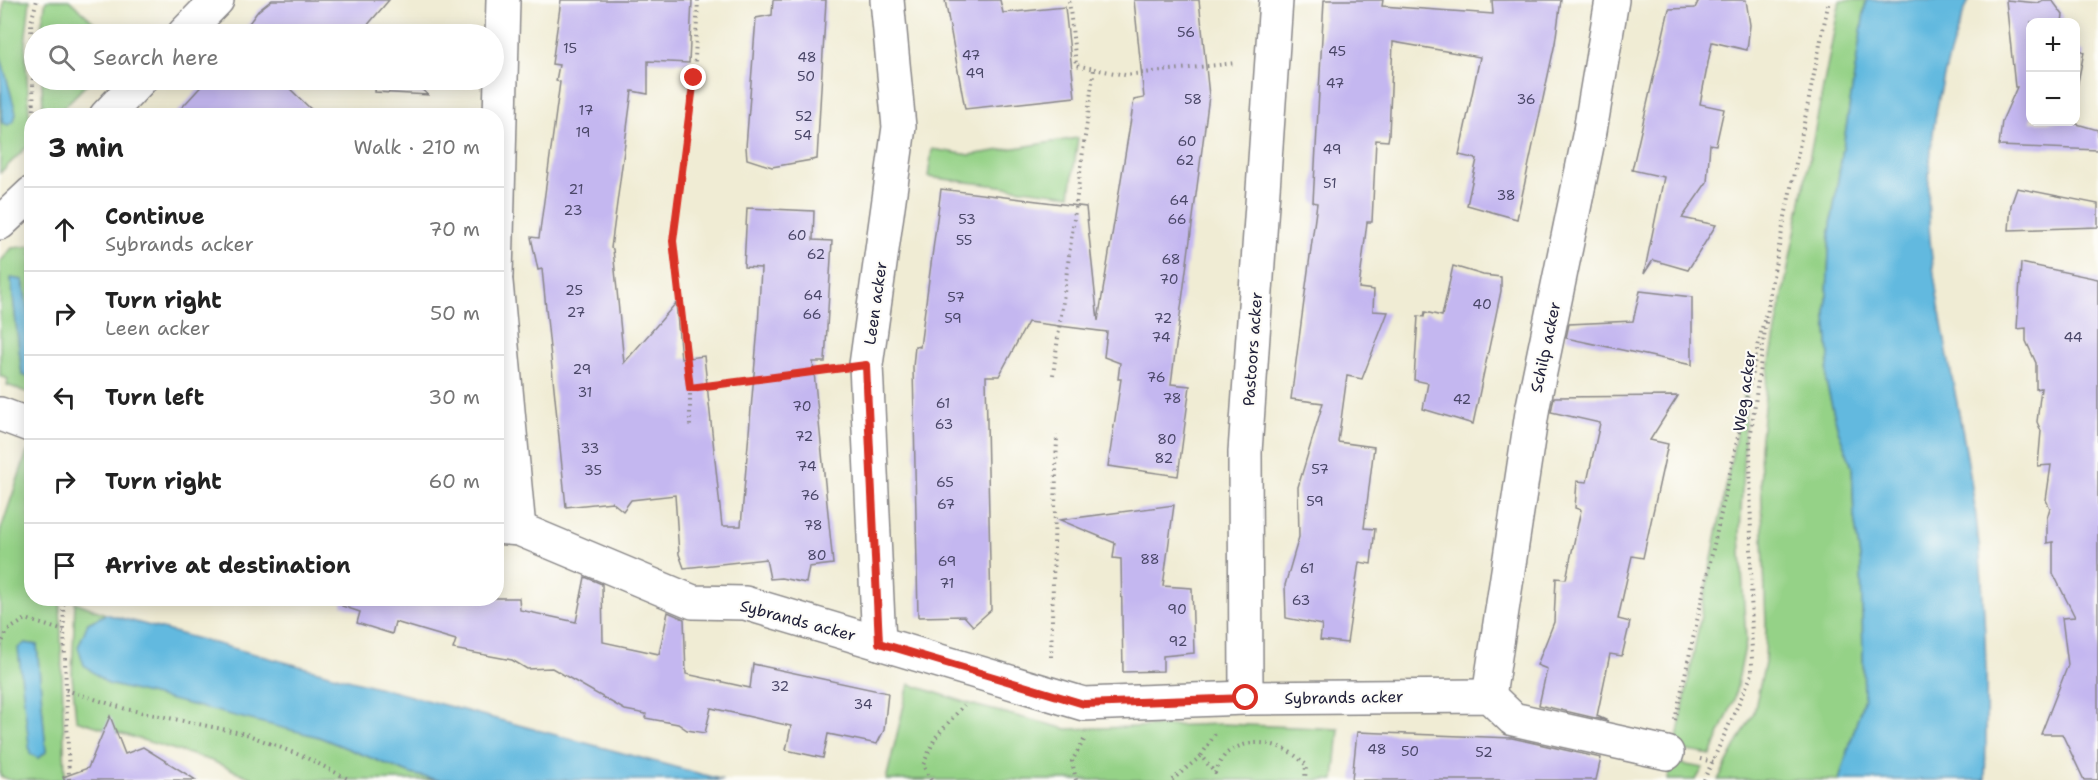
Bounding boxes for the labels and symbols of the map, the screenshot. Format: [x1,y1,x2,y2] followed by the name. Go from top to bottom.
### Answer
[1177,23,1195,41] house number: 56
[563,39,577,57] house number: 15
[1328,42,1346,60] house number: 45
[962,46,980,64] house number: 47
[797,48,817,66] house number: 48
[680,64,706,90] route end
[966,64,985,82] house number: 49
[797,67,815,85] house number: 50
[1326,74,1344,92] house number: 47
[1184,90,1202,108] house number: 58
[1516,90,1536,108] house number: 36
[579,101,593,119] house number: 17
[795,107,813,125] house number: 52
[575,123,591,141] house number: 19
[794,126,812,144] house number: 54
[1177,132,1197,150] house number: 60
[1323,140,1342,158] house number: 49
[1176,151,1194,169] house number: 62
[1323,174,1337,192] house number: 51
[569,180,583,198] house number: 21
[1496,186,1516,204] house number: 38
[1169,191,1189,209] house number: 64
[564,201,582,219] house number: 23
[958,210,976,228] house number: 53
[1167,210,1187,228] house number: 66
[787,226,807,244] house number: 60
[956,231,972,249] house number: 55
[807,245,825,263] house number: 62
[1161,250,1181,268] house number: 68
[859,260,892,346] street label: Leen acker
[1159,270,1179,288] house number: 70
[565,281,583,299] house number: 25
[803,286,823,304] house number: 64
[947,288,965,306] house number: 57
[1238,291,1267,407] street label: Pastoors acker
[1472,295,1492,313] house number: 40
[1526,300,1565,395] street label: Schilp acker
[567,303,585,321] house number: 27
[802,305,822,323] house number: 66
[944,309,962,327] house number: 59
[1154,309,1172,327] house number: 72
[1152,328,1171,346] house number: 74
[2063,328,2083,346] house number: 44
[1728,349,1761,433] street label: Weg acker
[573,360,591,378] house number: 29
[1146,368,1166,386] house number: 76
[578,383,592,401] house number: 31
[1162,389,1182,407] house number: 78
[1453,390,1471,408] house number: 42
[936,394,950,412] house number: 61
[792,397,812,415] house number: 70
[935,415,953,433] house number: 63
[795,427,813,445] house number: 72
[1157,430,1177,448] house number: 80
[581,439,599,457] house number: 33
[1155,449,1173,467] house number: 82
[798,457,817,475] house number: 74
[1311,460,1329,478] house number: 57
[584,461,602,479] house number: 35
[936,473,954,491] house number: 65
[800,486,820,504] house number: 76
[1306,492,1324,510] house number: 59
[937,495,955,513] house number: 67
[803,516,823,534] house number: 78
[807,546,827,564] house number: 80
[1140,550,1160,568] house number: 88
[938,552,956,570] house number: 69
[1300,559,1314,577] house number: 61
[940,574,954,592] house number: 71
[1292,591,1310,609] house number: 63
[738,595,858,646] street label: Sybrands acker
[1167,600,1187,618] house number: 90
[1169,632,1187,650] house number: 92
[771,677,789,695] house number: 32
[1232,684,1258,710] route start
[1284,686,1404,709] street label: Sybrands acker
[853,695,873,713] house number: 34
[1367,740,1387,758] house number: 48
[1401,742,1419,760] house number: 50
[1475,743,1493,761] house number: 52

